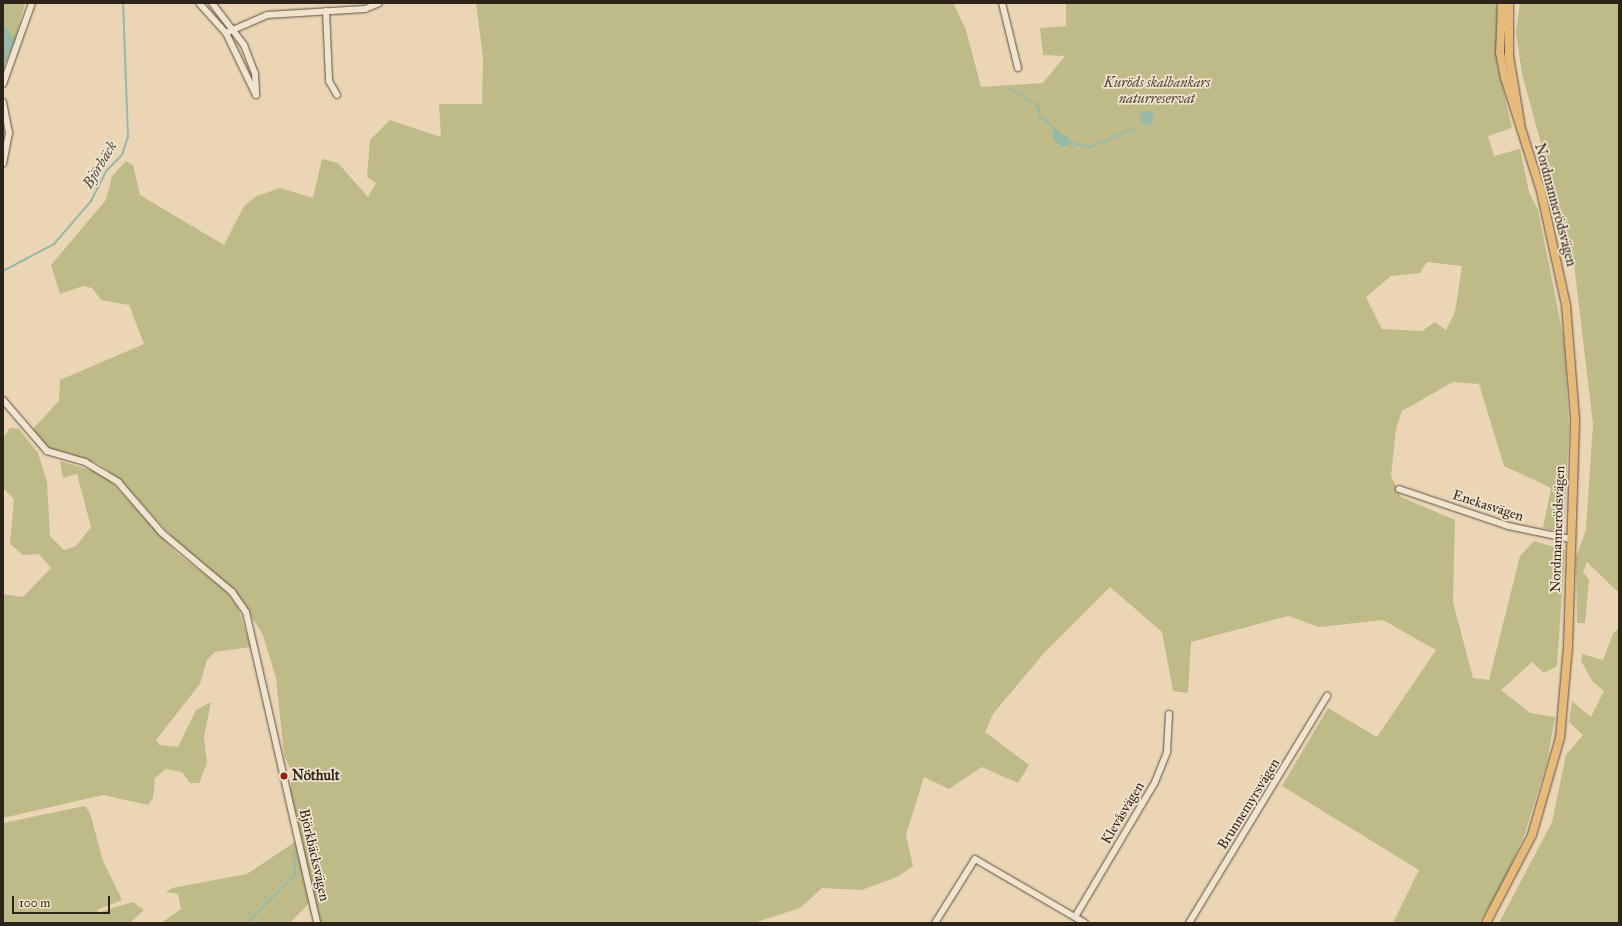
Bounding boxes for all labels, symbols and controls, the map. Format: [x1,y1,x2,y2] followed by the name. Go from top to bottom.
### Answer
[1104,75,1210,108] park label: Kuröds skalbankars naturreservat
[79,138,121,192] water label: Björbäck
[1530,142,1580,268] street label: Nordmannerödsvägen
[1547,465,1569,593] street label: Nordmannerödsvägen
[1450,487,1526,525] street label: Enekasvägen
[1214,755,1284,853] street label: Brunnemyrsvägen
[292,768,340,784] place label: Nöthult
[279,771,289,781] marker: Nöthult
[1098,779,1148,847] street label: Klevåsvägen
[295,807,333,903] street label: Björkbäcksvägen
[14,888,112,914] scale bar
[19,896,50,910] text: 100 m

